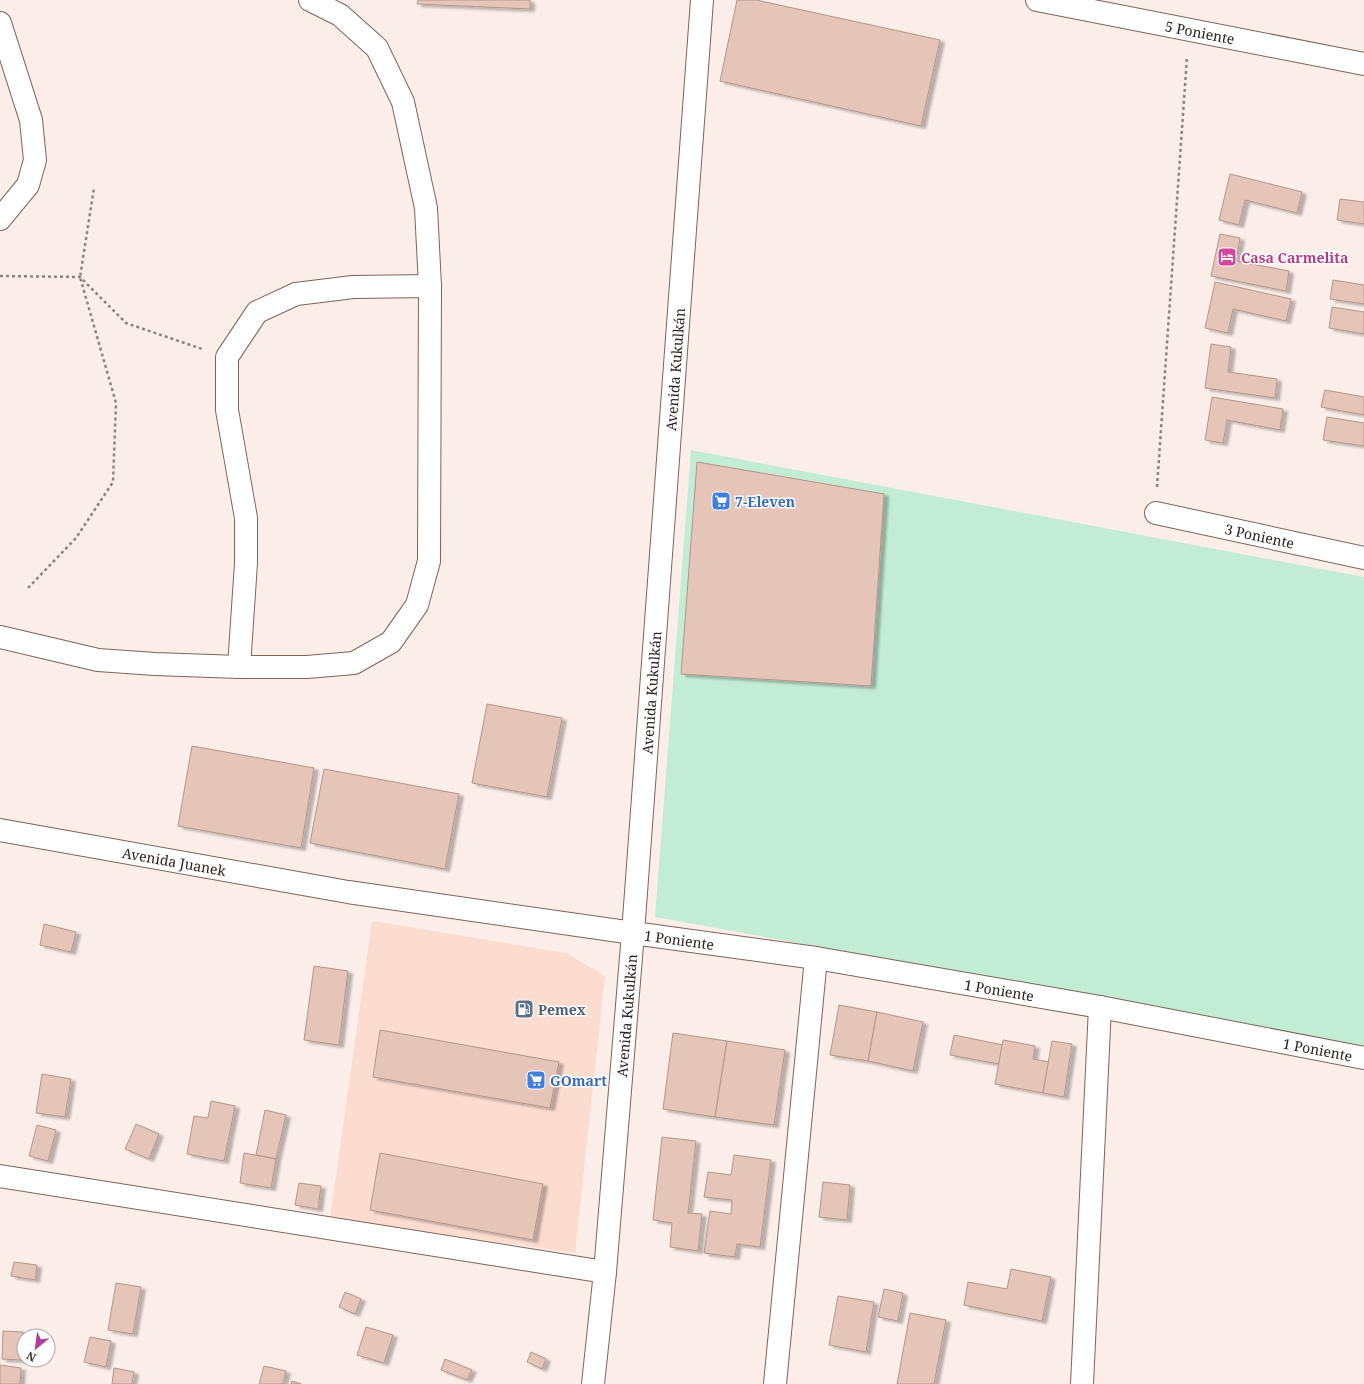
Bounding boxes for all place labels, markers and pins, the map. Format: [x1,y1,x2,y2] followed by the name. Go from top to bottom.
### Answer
[1216,246,1238,268] hotel icon: Casa Carmelita
[1241,248,1348,267] place label: Casa Carmelita
[710,490,732,512] supermarket icon: 7-Eleven
[735,492,795,511] place label: 7-Eleven
[513,998,535,1020] fuel station icon: Pemex
[538,1000,586,1019] place label: Pemex
[525,1069,547,1091] supermarket icon: GOmart
[550,1071,607,1090] place label: GOmart

